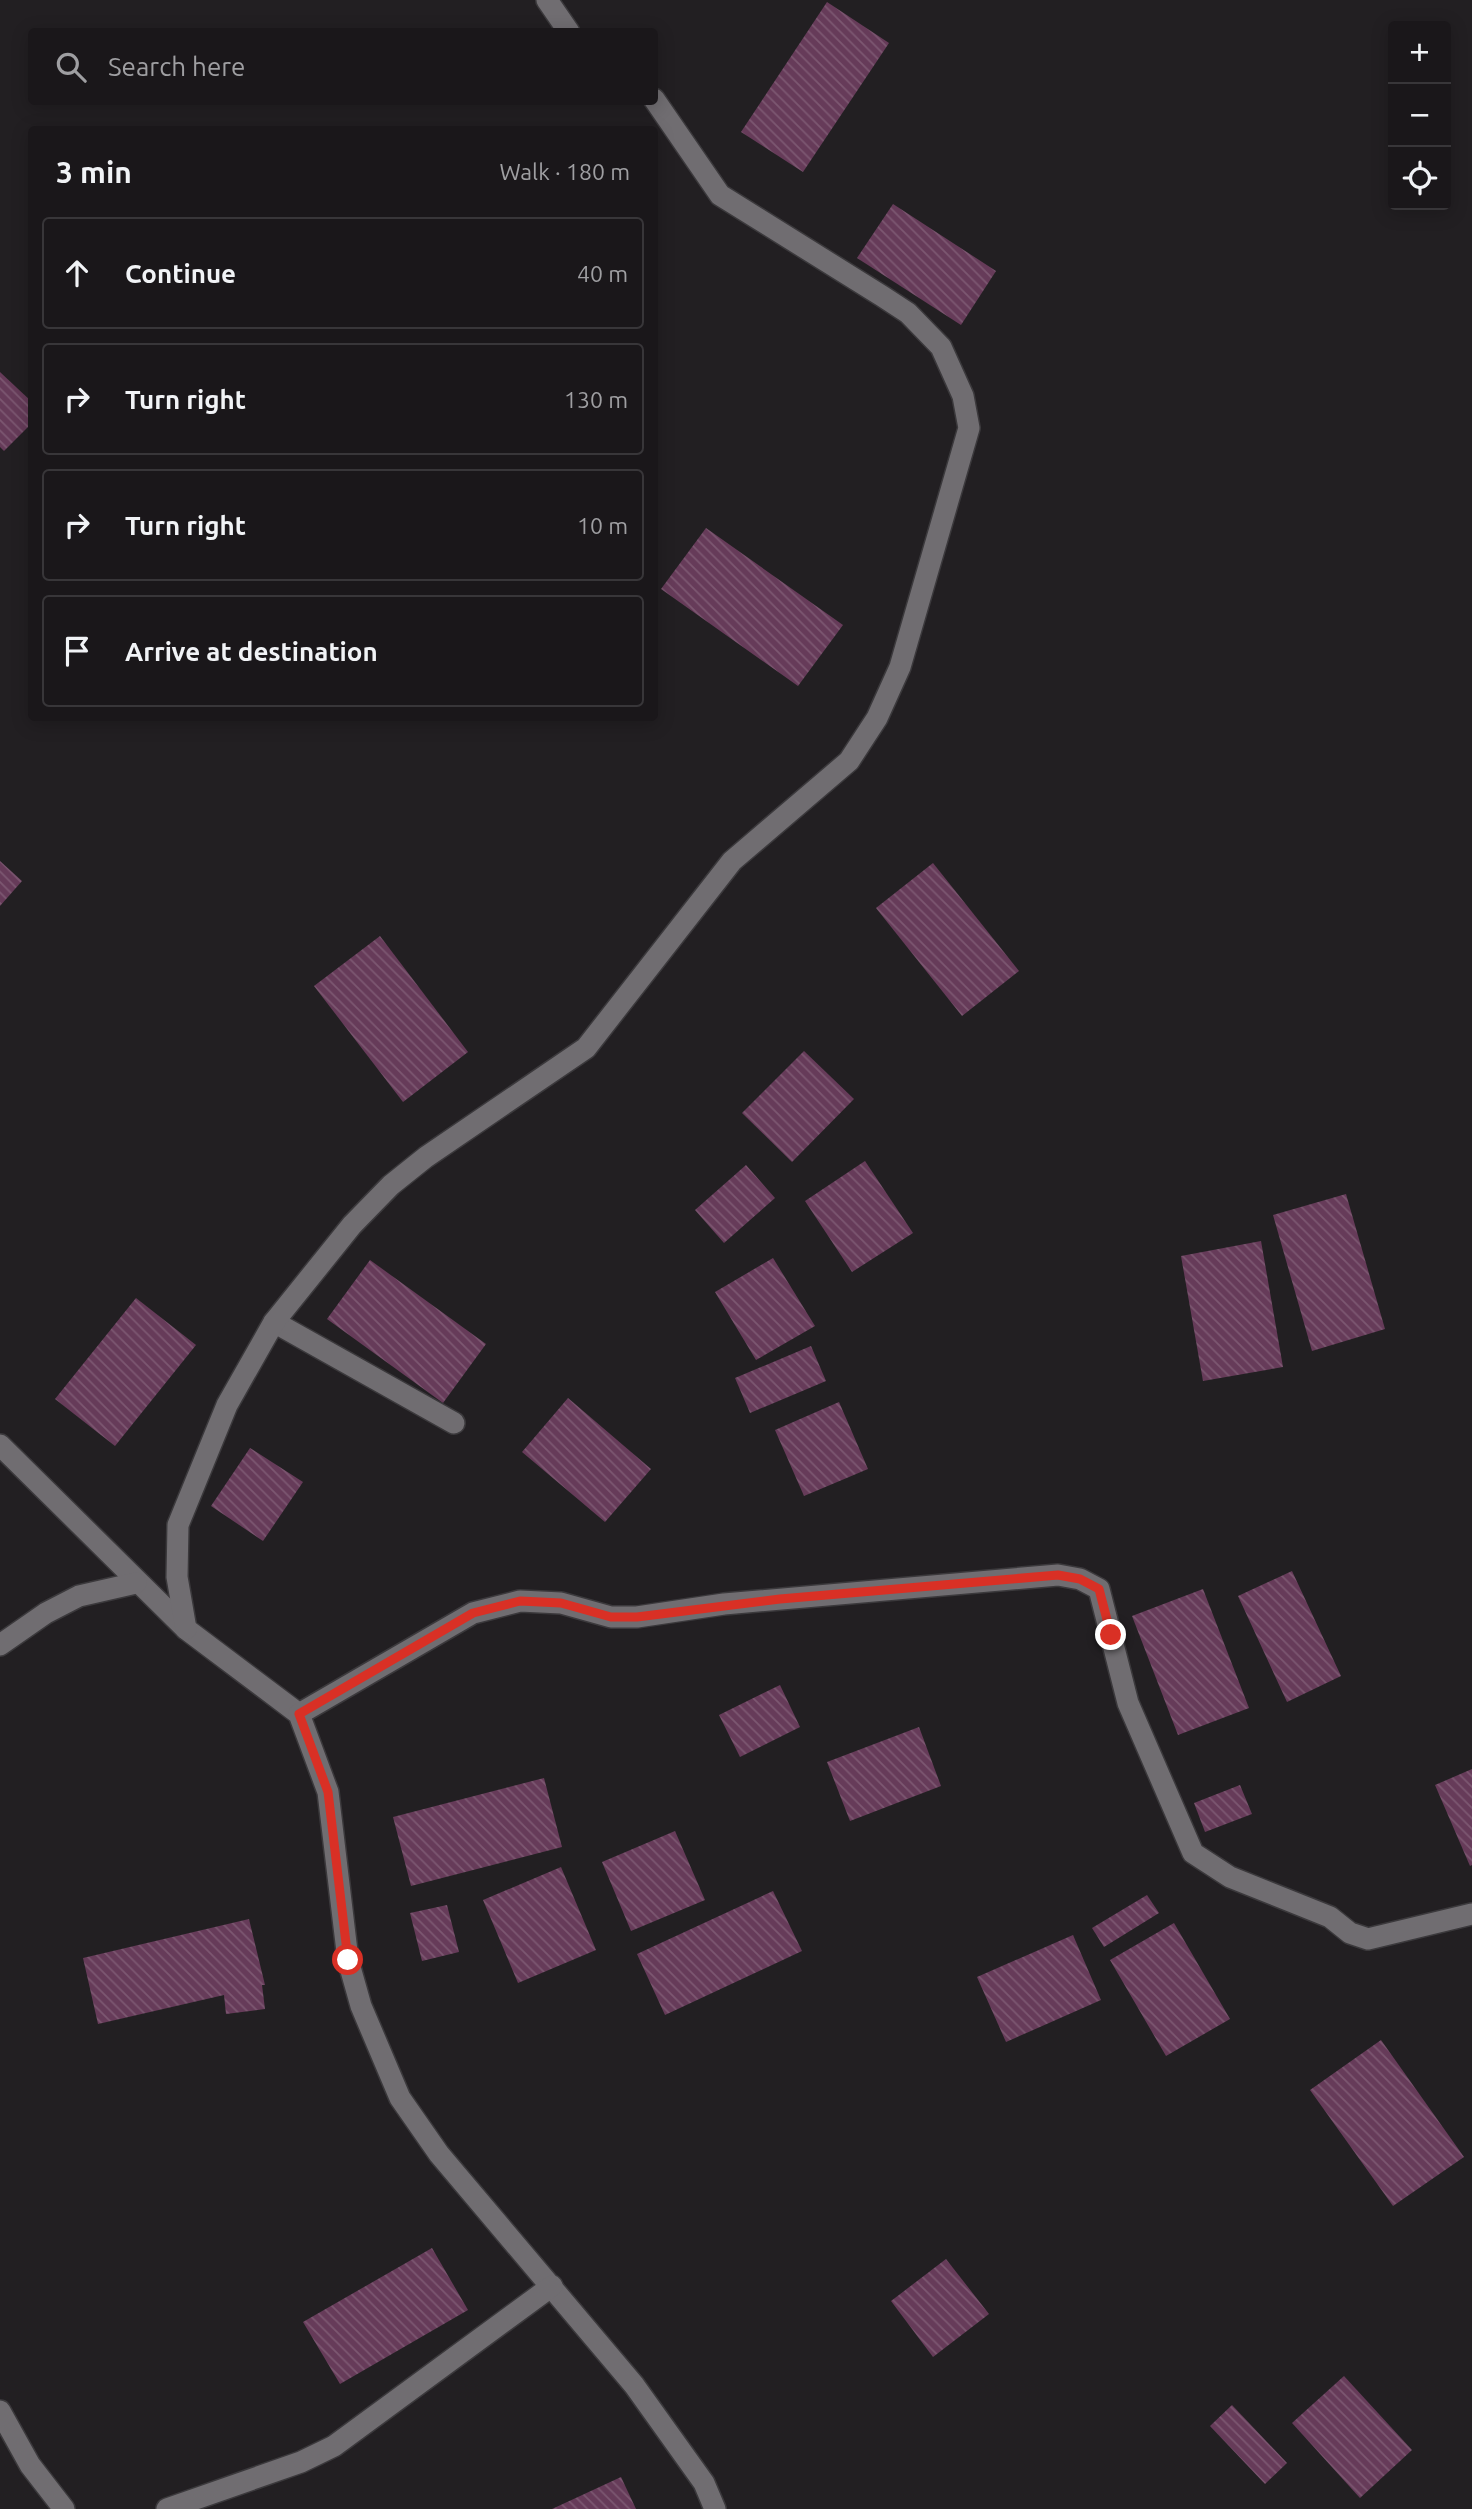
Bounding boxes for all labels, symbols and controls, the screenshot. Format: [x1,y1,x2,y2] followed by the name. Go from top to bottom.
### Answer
[1388,21,1451,210] map controls
[1388,21,1451,84] button: +
[28,28,658,105] search box
[52,48,90,86] icon: search
[108,52,245,81] text: Search here
[1388,84,1451,147] button: −
[1388,147,1451,210] button: locate
[56,155,132,189] text: 3 min
[499,159,630,184] text: Walk · 180 m
[58,254,96,292] icon: ahead
[125,259,236,288] text: Continue
[577,261,628,286] text: 40 m
[58,380,96,418] icon: right
[125,385,246,414] text: Turn right
[564,387,628,412] text: 130 m
[58,506,96,544] icon: right
[125,511,246,540] text: Turn right
[577,513,628,538] text: 10 m
[58,632,96,670] icon: arrive
[125,637,378,666] text: Arrive at destination
[1095,1619,1126,1650] route end
[332,1944,363,1975] route start

